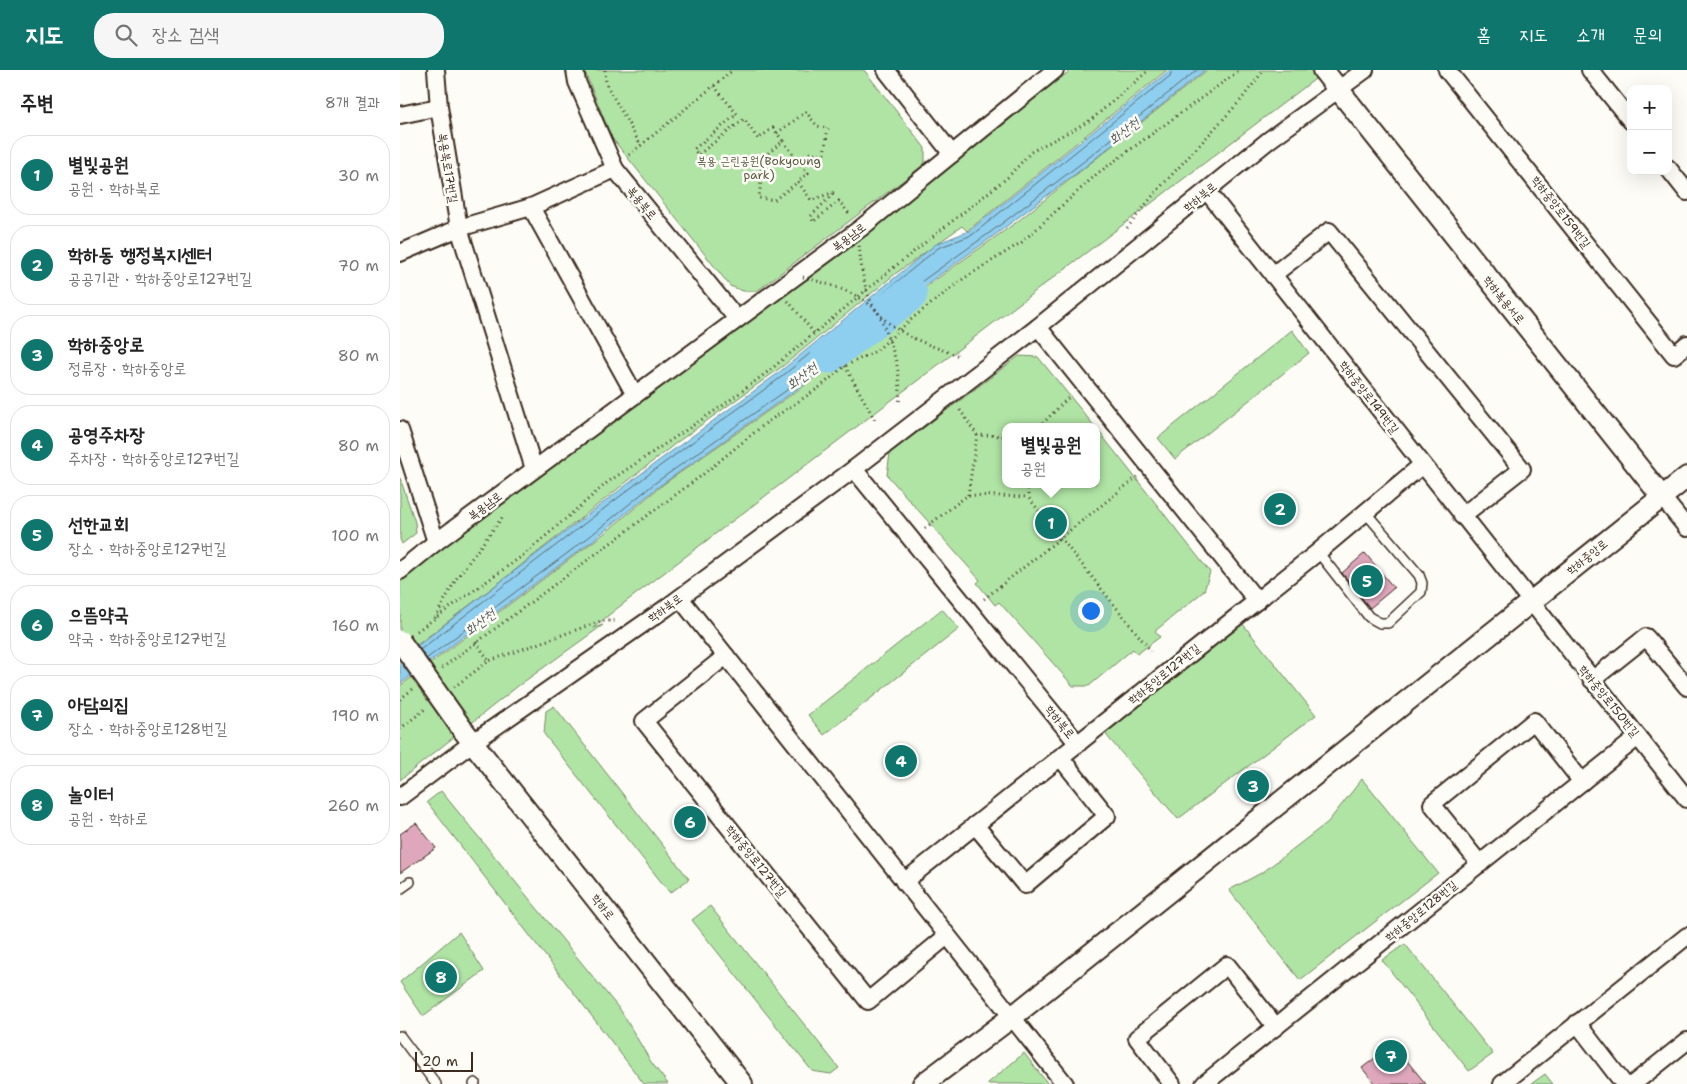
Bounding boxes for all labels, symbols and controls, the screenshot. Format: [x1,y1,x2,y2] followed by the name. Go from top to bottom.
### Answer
[94,13,444,58] search box
[25,19,64,51] text: 지도
[112,21,140,49] icon: search
[152,22,219,47] text: 장소 검색
[1477,23,1491,47] text: 홈
[1519,23,1548,47] text: 지도
[1576,23,1605,47] text: 소개
[1633,23,1662,47] text: 문의
[1627,85,1672,175] map controls
[1627,85,1672,130] button: +
[20,89,54,117] text: 주변
[325,92,380,113] text: 8개 결과
[1105,113,1144,148] water label: 화산천
[1627,130,1672,175] button: −
[435,132,461,205] street label: 복용북로17번길
[68,152,129,177] text: 별빛공원
[697,153,821,183] park label: 복용 근린공원(Bokyoung park)
[33,165,41,186] text: 1
[338,165,379,186] text: 30 m
[1528,173,1594,252] street label: 학하중앙로159번길
[68,178,161,199] text: 공원 · 학하북로
[1180,179,1220,215] street label: 학하북로
[624,183,660,223] street label: 복용북로
[829,219,869,255] street label: 복용남로
[68,242,212,267] text: 학하동 행정복지센터
[31,255,43,276] text: 2
[338,255,379,276] text: 70 m
[68,268,252,289] text: 공공기관 · 학하중앙로127번길
[1480,272,1528,328] street label: 학하복용서로
[68,332,144,357] text: 학하중앙로
[31,345,43,366] text: 3
[338,345,379,366] text: 80 m
[1335,357,1403,437] street label: 학하중앙로149번길
[68,358,186,379] text: 정류장 · 학하중앙로
[783,358,822,393] water label: 화산천
[68,422,144,447] text: 공영주차장
[1002,423,1100,488] popup
[1020,432,1082,457] text: 별빛공원
[31,435,43,456] text: 4
[338,435,379,456] text: 80 m
[68,448,239,469] text: 주차장 · 학하중앙로127번길
[1020,458,1046,479] text: 공원
[465,488,505,524] street label: 복용남로
[1264,490,1296,528] pin: 2
[1035,504,1067,542] pin: 1
[68,512,129,537] text: 선한교회
[32,525,42,546] text: 5
[331,525,379,546] text: 100 m
[1563,536,1611,578] street label: 학하중앙로
[68,538,226,559] text: 장소 · 학하중앙로127번길
[1351,562,1383,600] pin: 5
[645,590,685,626] street label: 학하북로
[1078,598,1104,624] your location
[68,602,129,627] text: 으뜸약국
[461,604,500,639] water label: 화산천
[31,615,43,636] text: 6
[332,615,379,636] text: 160 m
[68,628,226,649] text: 약국 · 학하중앙로127번길
[1125,640,1203,708] street label: 학하중앙로127번길
[1575,662,1643,741] street label: 학하중앙로150번길
[68,692,129,717] text: 아담의집
[1042,702,1078,742] street label: 학하북로
[31,705,43,726] text: 7
[332,705,379,726] text: 190 m
[68,718,227,739] text: 장소 · 학하중앙로128번길
[885,742,917,780] pin: 4
[1237,767,1269,805] pin: 3
[68,782,114,807] text: 놀이터
[31,795,43,816] text: 8
[327,795,379,816] text: 260 m
[674,803,706,841] pin: 6
[68,808,148,829] text: 공원 · 학하로
[722,822,790,900] street label: 학하중앙로127번길
[1382,877,1461,945] street label: 학하중앙로128번길
[588,891,618,923] street label: 학하로
[425,958,457,996] pin: 8
[1375,1037,1407,1075] pin: 7
[415,1049,472,1072] scale bar
[422,1052,458,1070] text: 20 m

